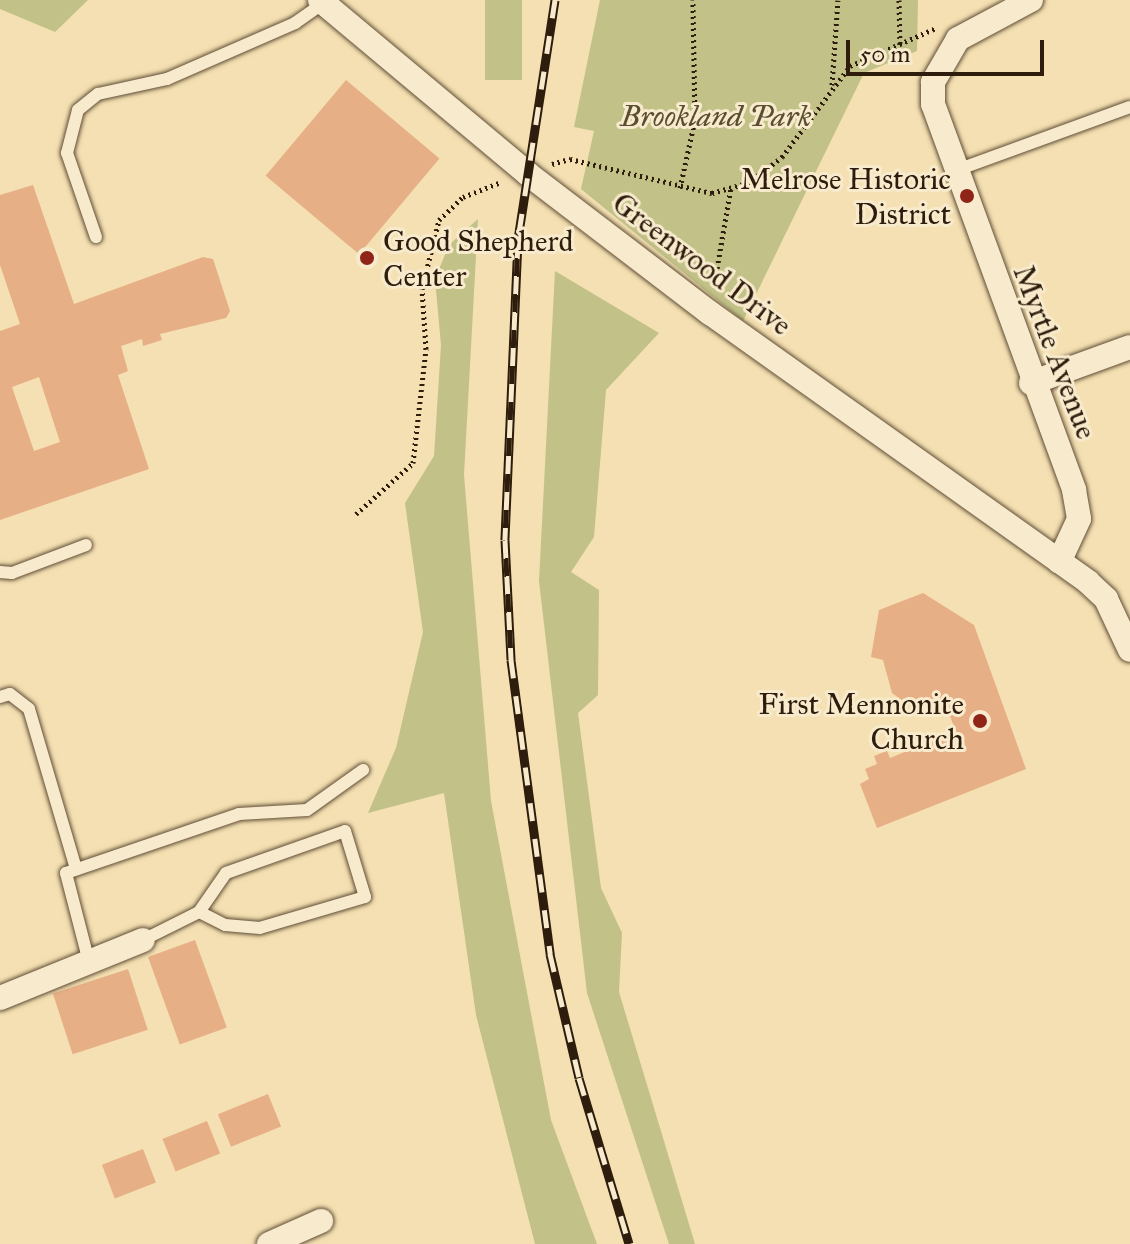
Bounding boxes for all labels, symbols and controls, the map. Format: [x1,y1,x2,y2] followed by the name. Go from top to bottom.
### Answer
[850,24,1048,74] scale bar
[860,39,910,69] text: 50 m
[620,98,812,134] park label: Brookland Park
[740,161,951,232] place label: Melrose Historic District
[605,185,799,343] street label: Greenwood Drive
[958,187,976,205] marker: Melrose Historic District
[383,223,574,294] place label: Good Shepherd Center
[358,249,376,267] marker: Good Shepherd Center
[1005,260,1105,444] street label: Myrtle Avenue
[758,686,964,756] place label: First Mennonite Church
[971,712,989,730] marker: First Mennonite Church

